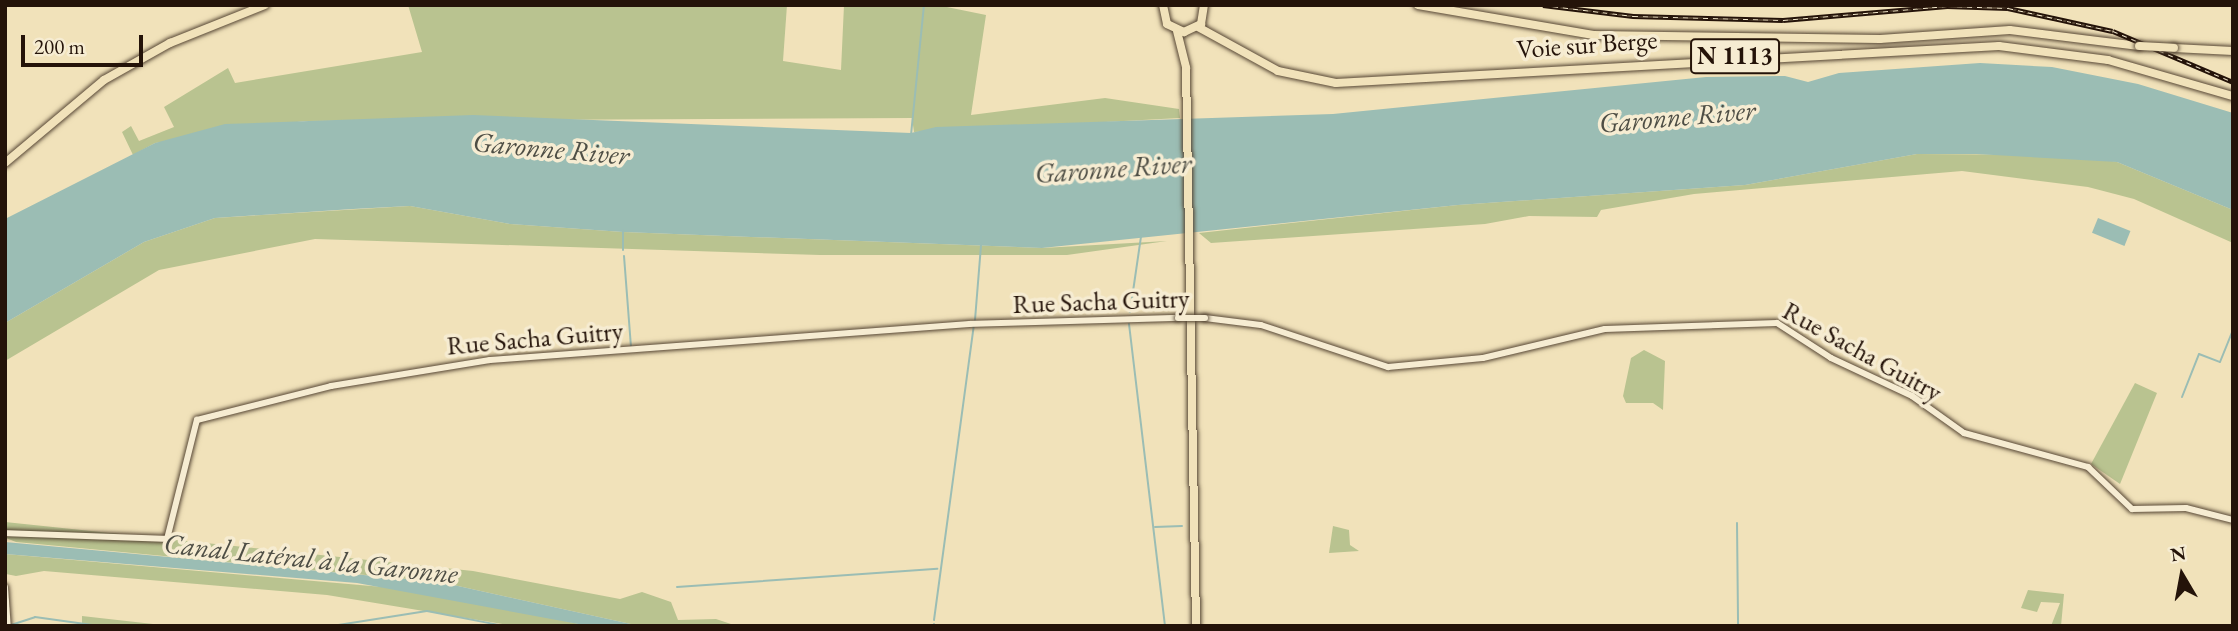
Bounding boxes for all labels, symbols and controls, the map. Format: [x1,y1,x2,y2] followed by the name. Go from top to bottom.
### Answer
[24,21,147,65] scale bar
[1516,25,1658,65] street label: Voie sur Berge
[34,33,85,60] text: 200 m
[1690,36,1780,76] road number: N 1113
[1597,92,1757,140] water label: Garonne River
[471,124,631,172] water label: Garonne River
[1034,146,1192,190] water label: Garonne River
[1012,283,1190,321] street label: Rue Sacha Guitry
[1777,295,1947,409] street label: Rue Sacha Guitry
[446,316,624,362] street label: Rue Sacha Guitry
[162,526,460,590] water label: Canal Latéral à la Garonne
[2147,540,2217,610] north arrow
[2169,540,2188,567] text: N

